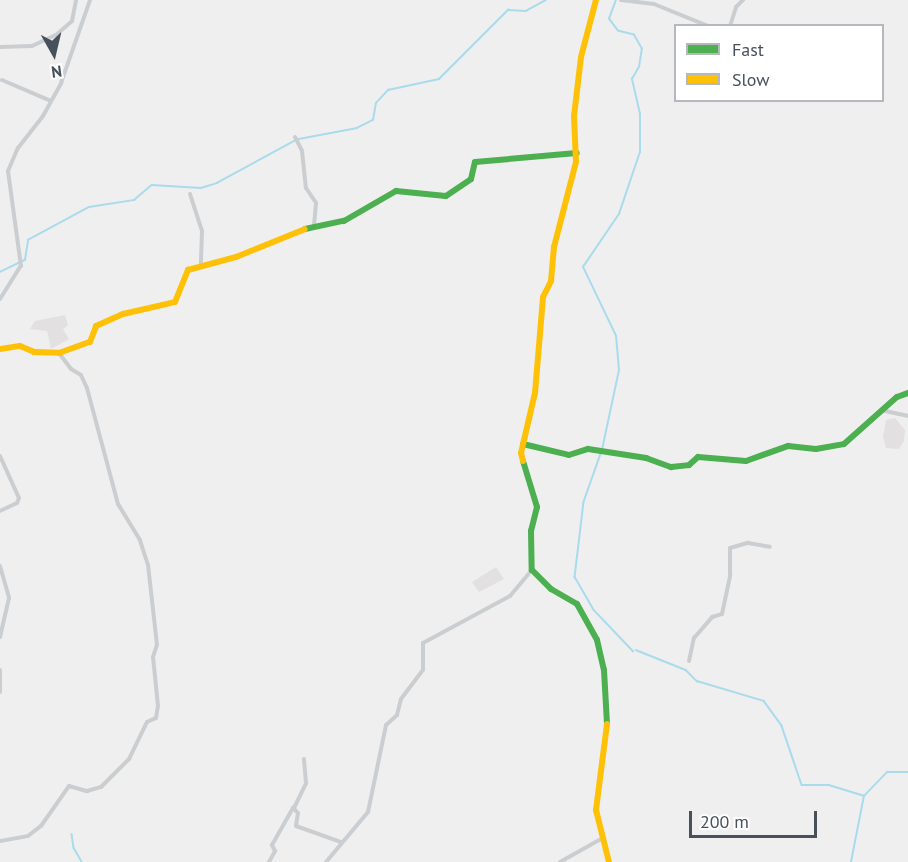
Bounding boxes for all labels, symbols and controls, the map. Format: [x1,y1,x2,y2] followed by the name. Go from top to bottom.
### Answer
[24,24,84,84] north arrow
[674,24,884,102] legend
[732,38,764,61] text: Fast
[50,61,63,82] text: N
[732,68,770,91] text: Slow
[692,799,820,837] scale bar
[700,810,749,833] text: 200 m

